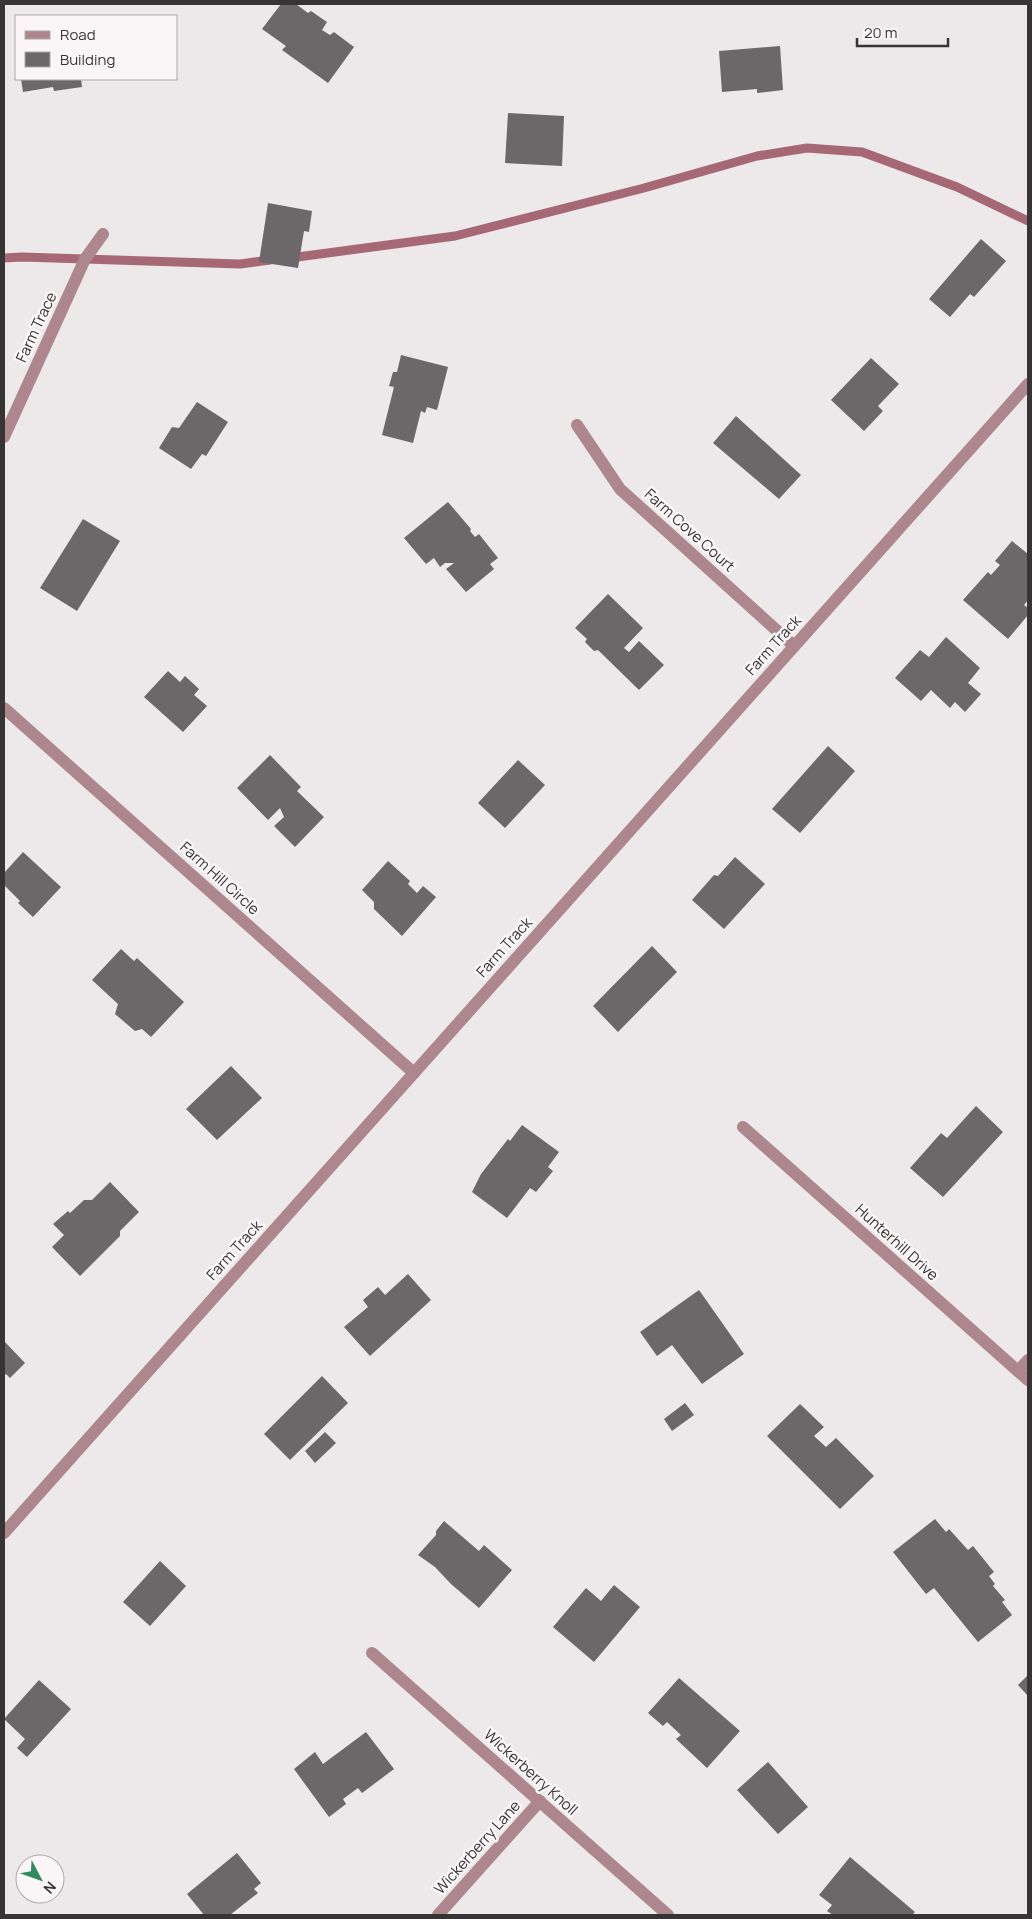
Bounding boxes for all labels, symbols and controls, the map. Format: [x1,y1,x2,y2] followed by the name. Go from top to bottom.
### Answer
[15,15,178,80] legend
[857,15,948,47] scale bar
[864,22,897,43] text: 20 m
[60,24,96,45] text: Road
[60,49,115,70] text: Building
[11,288,62,366] street label: Farm Trace
[640,484,740,576] street label: Farm Cove Court
[740,610,806,680] street label: Farm Track
[176,837,264,920] street label: Farm Hill Circle
[471,912,537,982] street label: Farm Track
[851,1199,943,1285] street label: Hunterhill Drive
[201,1215,267,1285] street label: Farm Track
[479,1724,583,1820] street label: Wickerberry Knoll
[429,1795,525,1899] street label: Wickerberry Lane
[15,1854,65,1904] north arrow
[40,1878,61,1898] text: N

